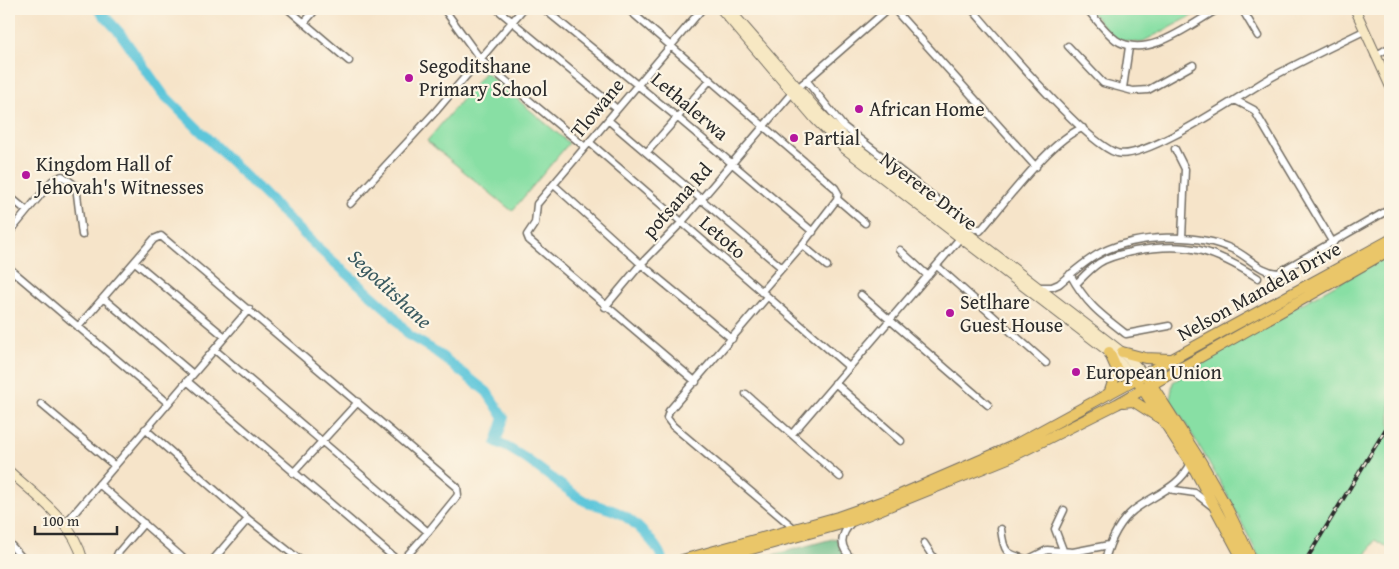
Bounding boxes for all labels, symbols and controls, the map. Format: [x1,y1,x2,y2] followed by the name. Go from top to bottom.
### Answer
[419,51,548,103] place label: Segoditshane Primary School
[645,64,736,147] street label: Lethalerwa
[563,71,630,144] street label: Tlowane
[403,72,415,84] marker: Segoditshane Primary School
[869,94,985,123] place label: African Home
[853,103,865,115] marker: African Home
[804,123,861,152] place label: Partial
[788,132,800,144] marker: Partial
[874,144,984,237] street label: Nyerere Drive
[33,149,204,201] place label: Kingdom Hall of Jehovah's Witnesses
[635,155,719,244] street label: potsana Rd
[20,169,32,181] marker: Kingdom Hall of Jehovah's Witnesses
[694,208,753,265] street label: Letoto
[1172,233,1346,348] street label: Nelson Mandela Drive
[341,241,439,336] water label: Segoditshane
[960,287,1063,339] place label: Setlhare Guest House
[944,307,956,319] marker: Setlhare Guest House
[1086,357,1222,386] place label: European Union
[1070,366,1082,378] marker: European Union
[35,504,118,536] scale bar
[42,510,80,531] text: 100 m

